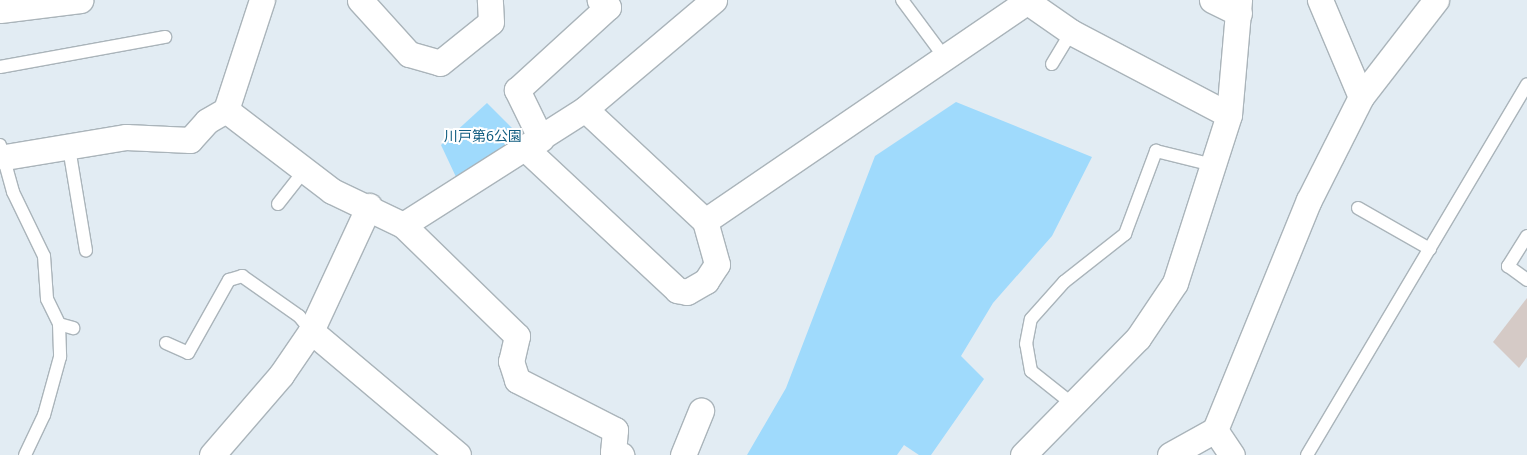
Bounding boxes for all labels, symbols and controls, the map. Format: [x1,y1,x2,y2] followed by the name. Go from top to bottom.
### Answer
[444,128,522,144] park label: 川戸第6公園

